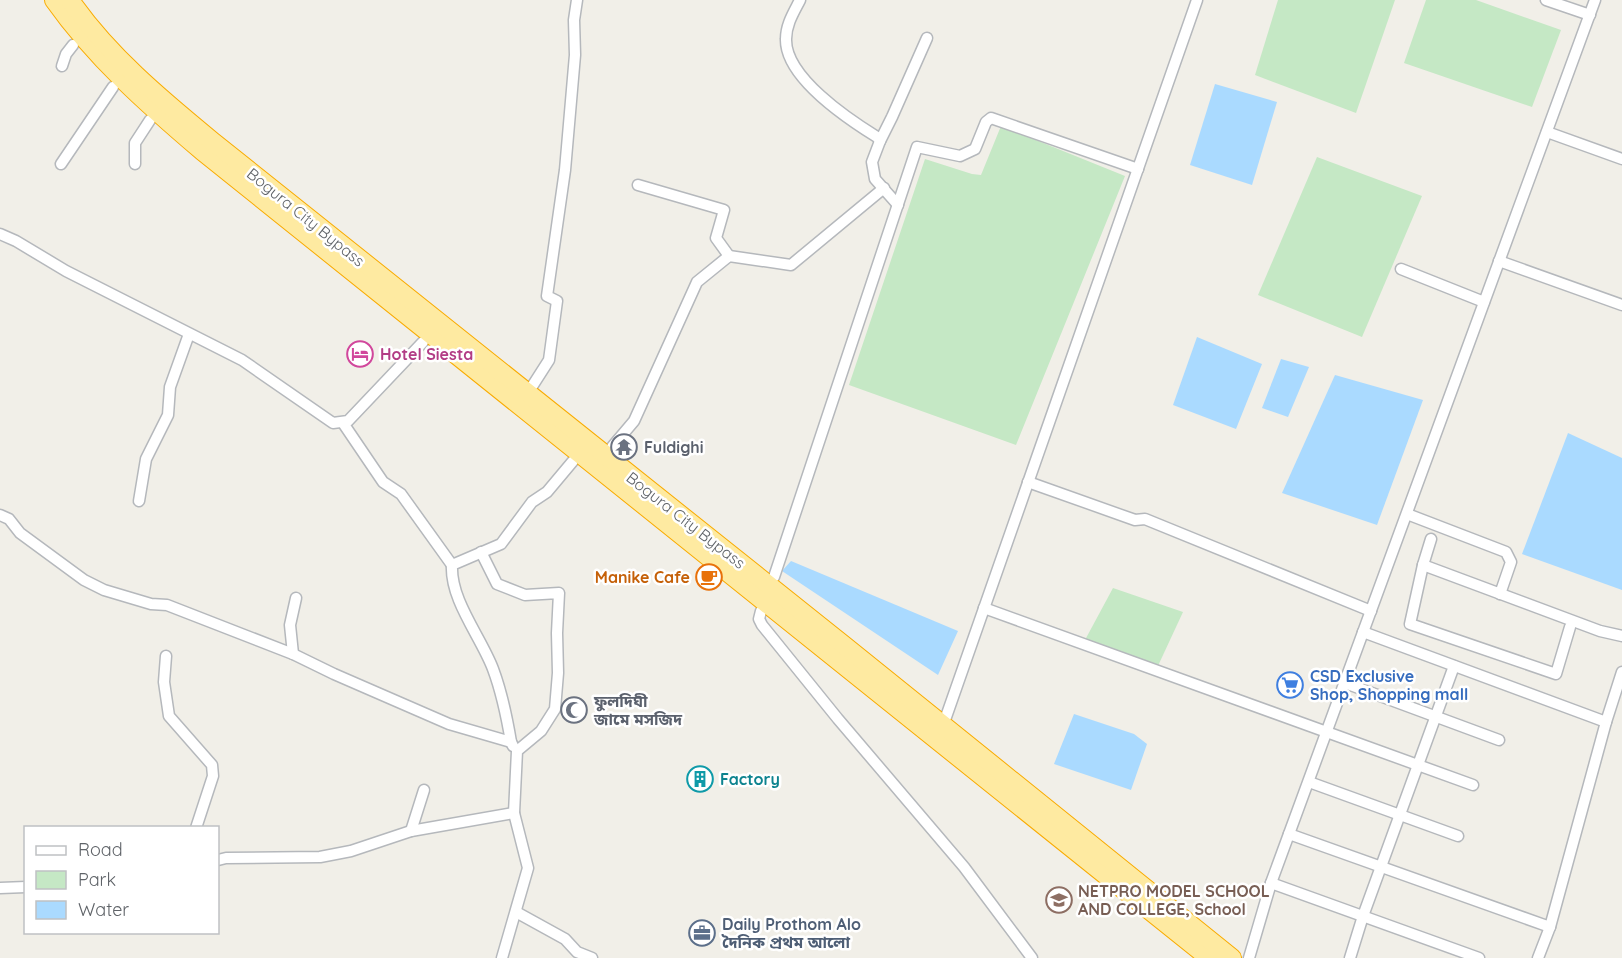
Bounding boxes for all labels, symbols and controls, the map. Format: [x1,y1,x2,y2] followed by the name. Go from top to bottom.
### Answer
[243,163,369,271] street label: Bogura City Bypass
[345,339,375,369] hotel icon: Hotel Siesta
[380,344,473,364] place label: Hotel Siesta
[609,432,639,462] temple icon: Fuldighi
[644,437,704,457] place label: Fuldighi
[622,467,750,573] street label: Bogura City Bypass
[694,562,724,592] cafe icon: Manike Cafe
[595,567,690,587] place label: Manike Cafe
[1310,666,1468,704] place label: CSD Exclusive Shop, Shopping mall
[1275,670,1305,700] supermarket icon: CSD Exclusive Shop, Shopping mall
[593,691,683,729] place label: ফুলদিঘী জামে মসজিদ
[559,695,589,725] mosque icon: ফুলদিঘী জামে মসজিদ
[685,764,715,794] building icon: Factory
[720,769,780,789] place label: Factory
[24,826,219,934] legend
[78,838,123,861] text: Road
[78,868,116,891] text: Park
[1078,881,1270,919] place label: NETPRO MODEL SCHOOL AND COLLEGE, School
[1044,885,1074,915] school or university icon: NETPRO MODEL SCHOOL AND COLLEGE, School
[78,898,129,921] text: Water
[721,914,861,952] place label: Daily Prothom Alo দৈনিক প্রথম আলো
[687,918,717,948] office icon: Daily Prothom Alo দৈনিক প্রথম আলো

